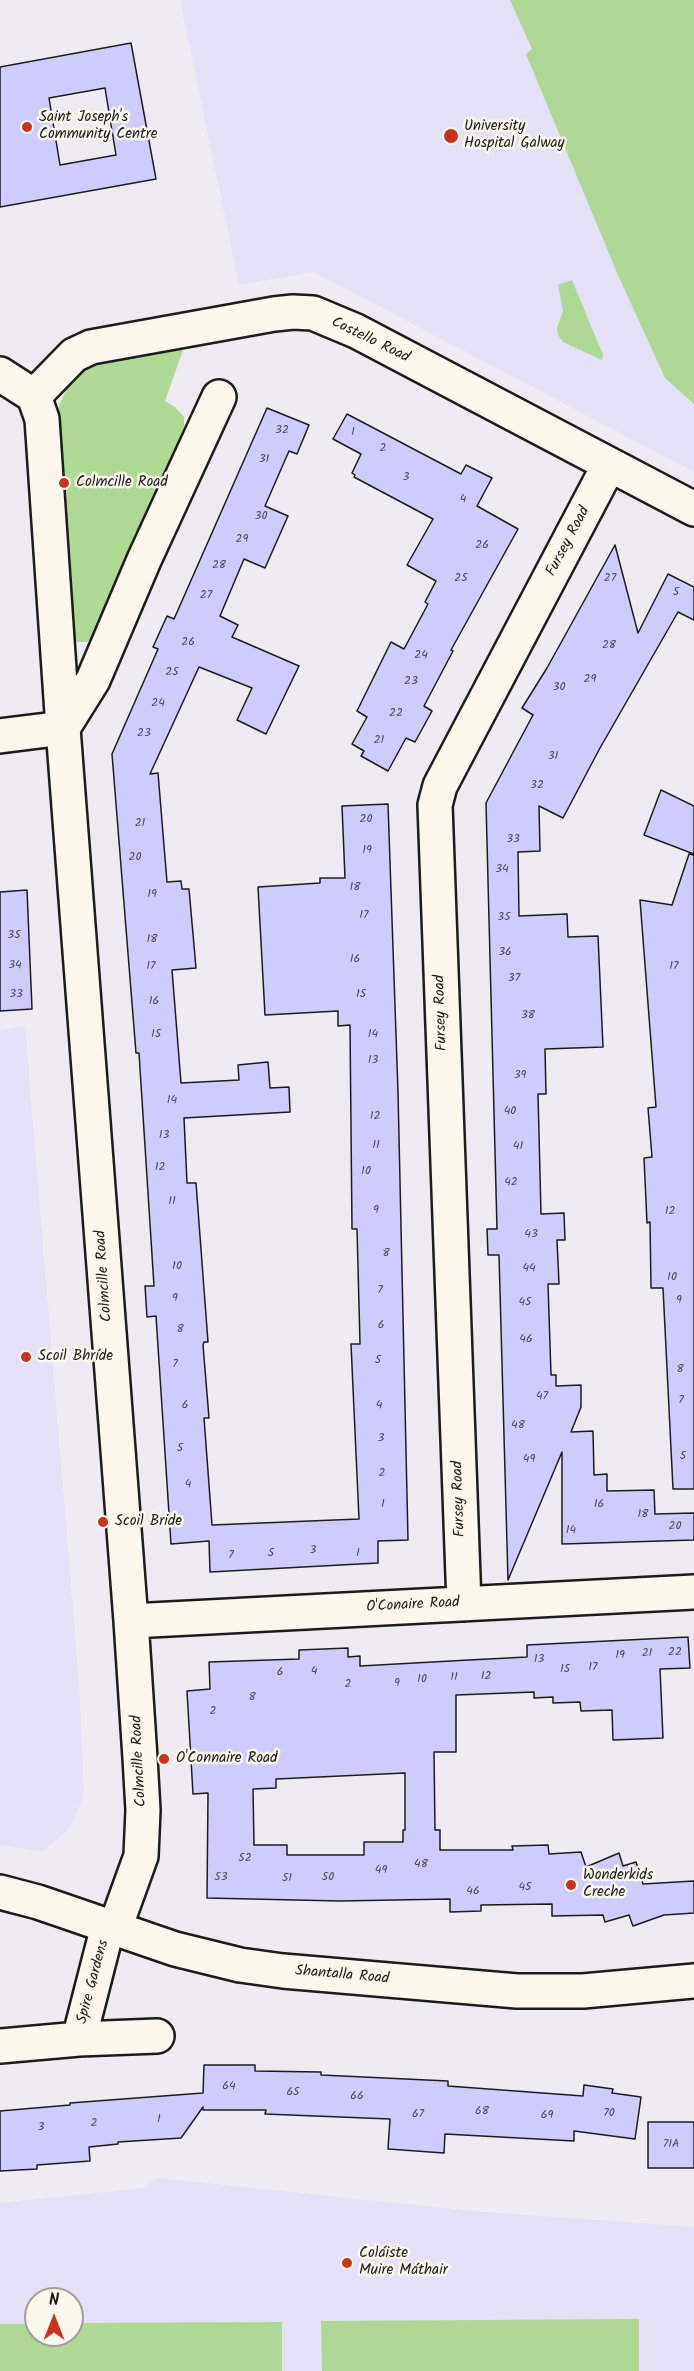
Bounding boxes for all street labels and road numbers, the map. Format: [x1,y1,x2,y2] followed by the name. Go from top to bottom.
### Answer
[328,314,412,368] street label: Costello Road
[543,504,595,580] street label: Fursey Road
[432,975,452,1051] street label: Fursey Road
[93,1230,117,1322] street label: Colmcille Road
[450,1461,470,1537] street label: Fursey Road
[366,1595,460,1617] street label: O'Conaire Road
[129,1715,151,1807] street label: Colmcille Road
[74,1938,114,2026] street label: Spire Gardens
[294,1963,390,1989] street label: Shantalla Road

